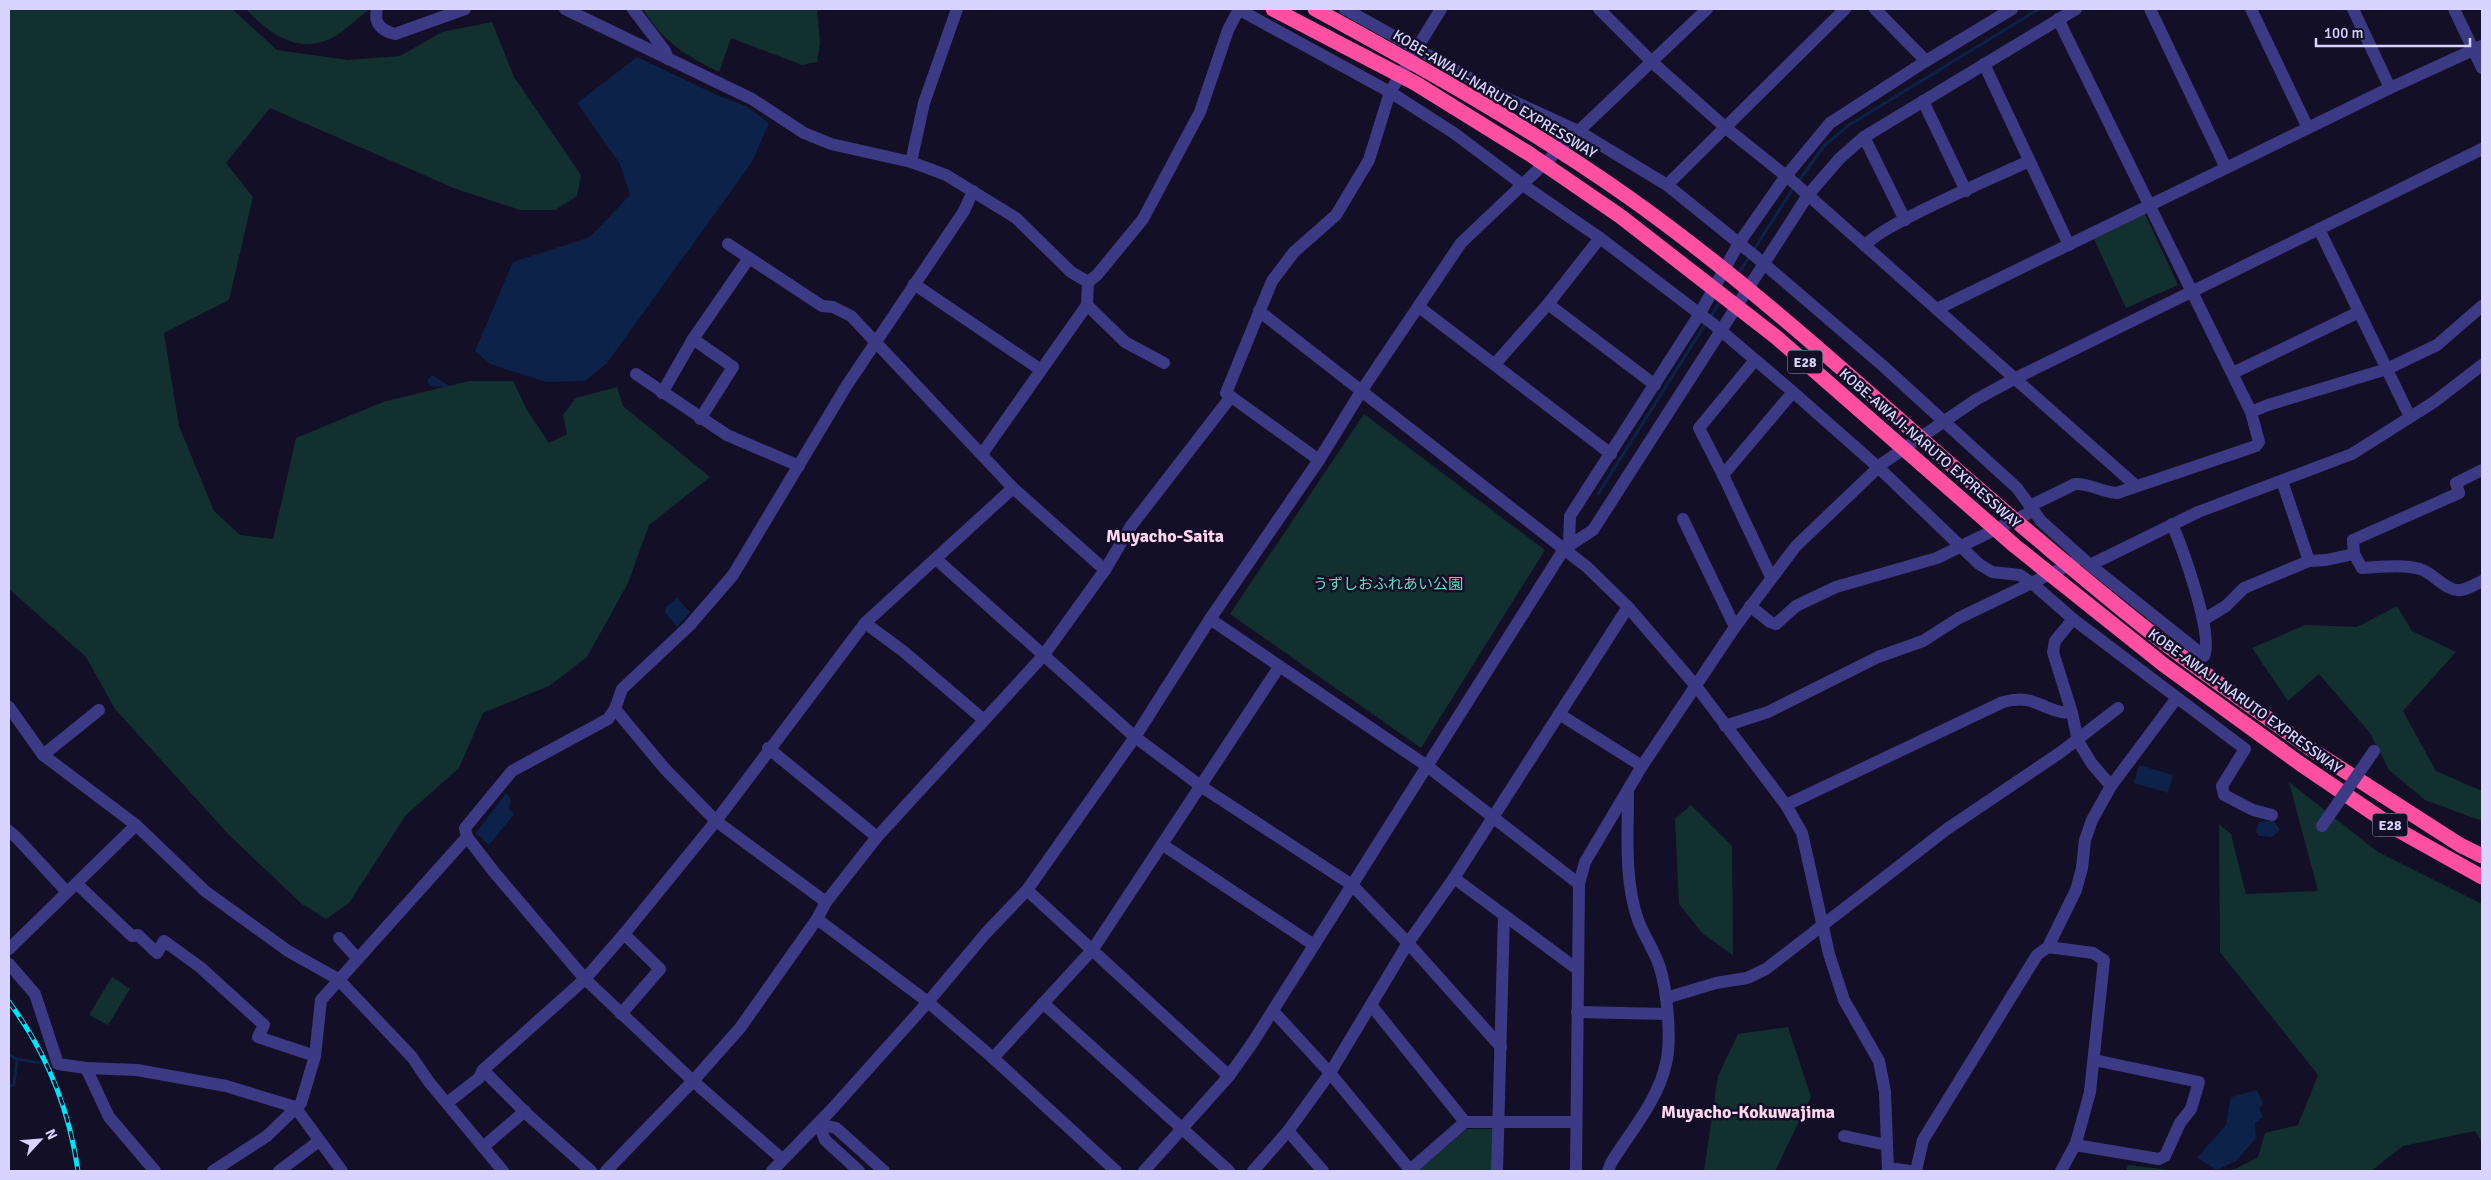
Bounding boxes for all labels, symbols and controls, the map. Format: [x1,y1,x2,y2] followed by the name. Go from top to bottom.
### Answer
[2316,15,2470,47] scale bar
[2324,24,2364,42] text: 100 m
[1390,26,1601,162] street label: KOBE-AWAJI-NARUTO EXPRESSWAY
[1788,351,1822,374] road number: E28
[1836,364,2025,532] street label: KOBE-AWAJI-NARUTO EXPRESSWAY
[1106,525,1224,547] district label: Muyacho-Saita
[1313,575,1463,593] park label: うずしおふれあい公園
[2145,625,2346,778] street label: KOBE-AWAJI-NARUTO EXPRESSWAY
[2372,814,2408,836] road number: E28
[1661,1101,1835,1123] district label: Muyacho-Kokuwajima
[15,1115,65,1165] north arrow
[41,1126,61,1143] text: N

